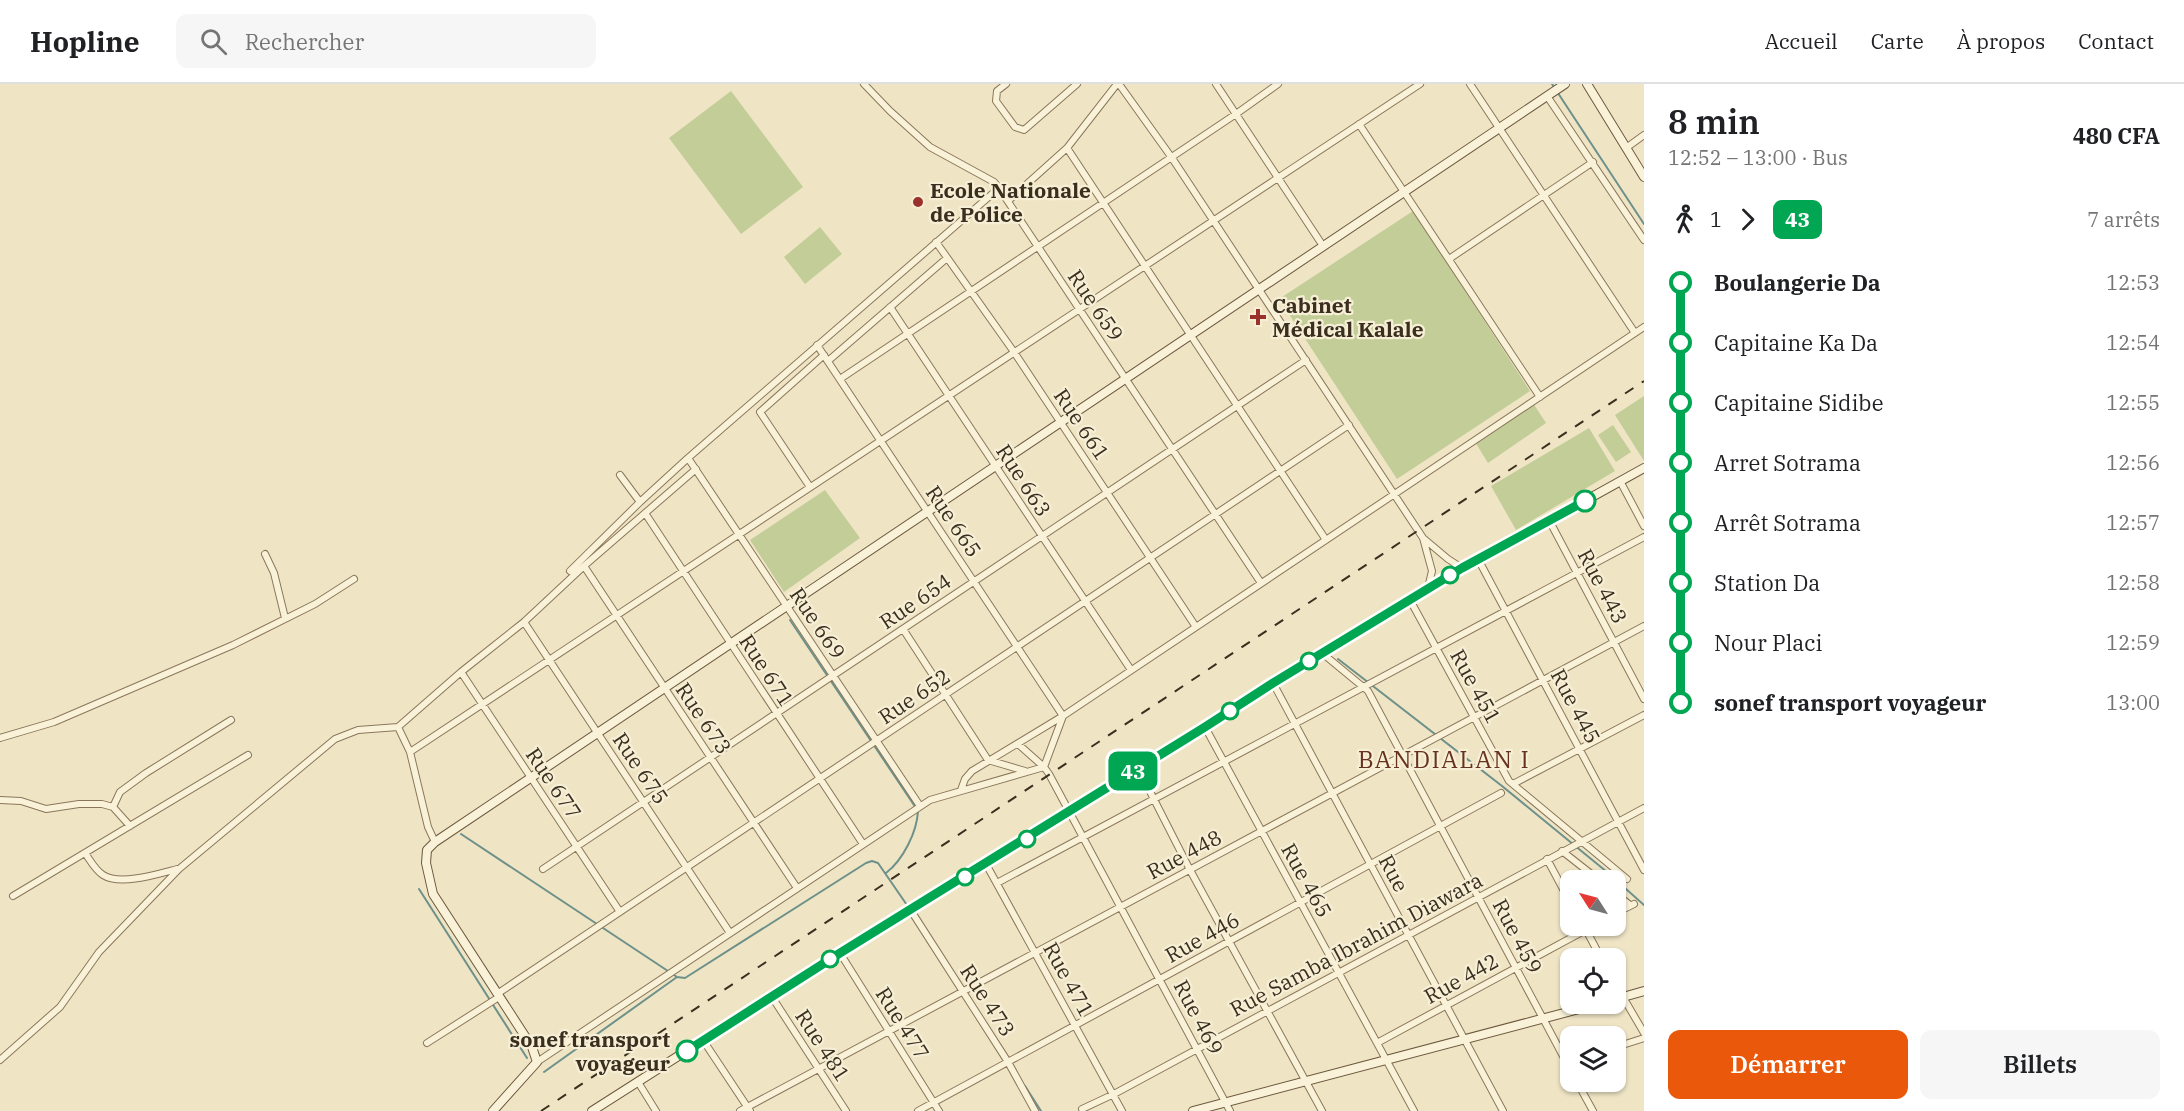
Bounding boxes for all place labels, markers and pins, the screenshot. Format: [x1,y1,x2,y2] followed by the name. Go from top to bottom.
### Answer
[930,176,1091,228] place label: Ecole Nationale de Police
[911,195,925,209] marker: Ecole Nationale de Police
[1272,291,1424,343] place label: Cabinet Médical Kalale
[1249,308,1267,326] marker: Cabinet Médical Kalale
[1574,490,1596,512] unlabelled marker
[1441,566,1459,584] unlabelled marker
[1300,652,1318,670] unlabelled marker
[1221,702,1239,720] unlabelled marker
[1018,830,1036,848] unlabelled marker
[956,868,974,886] unlabelled marker
[821,950,839,968] unlabelled marker
[509,1025,671,1077] place label: sonef transport voyageur
[676,1040,698,1062] marker: sonef transport voyageur

